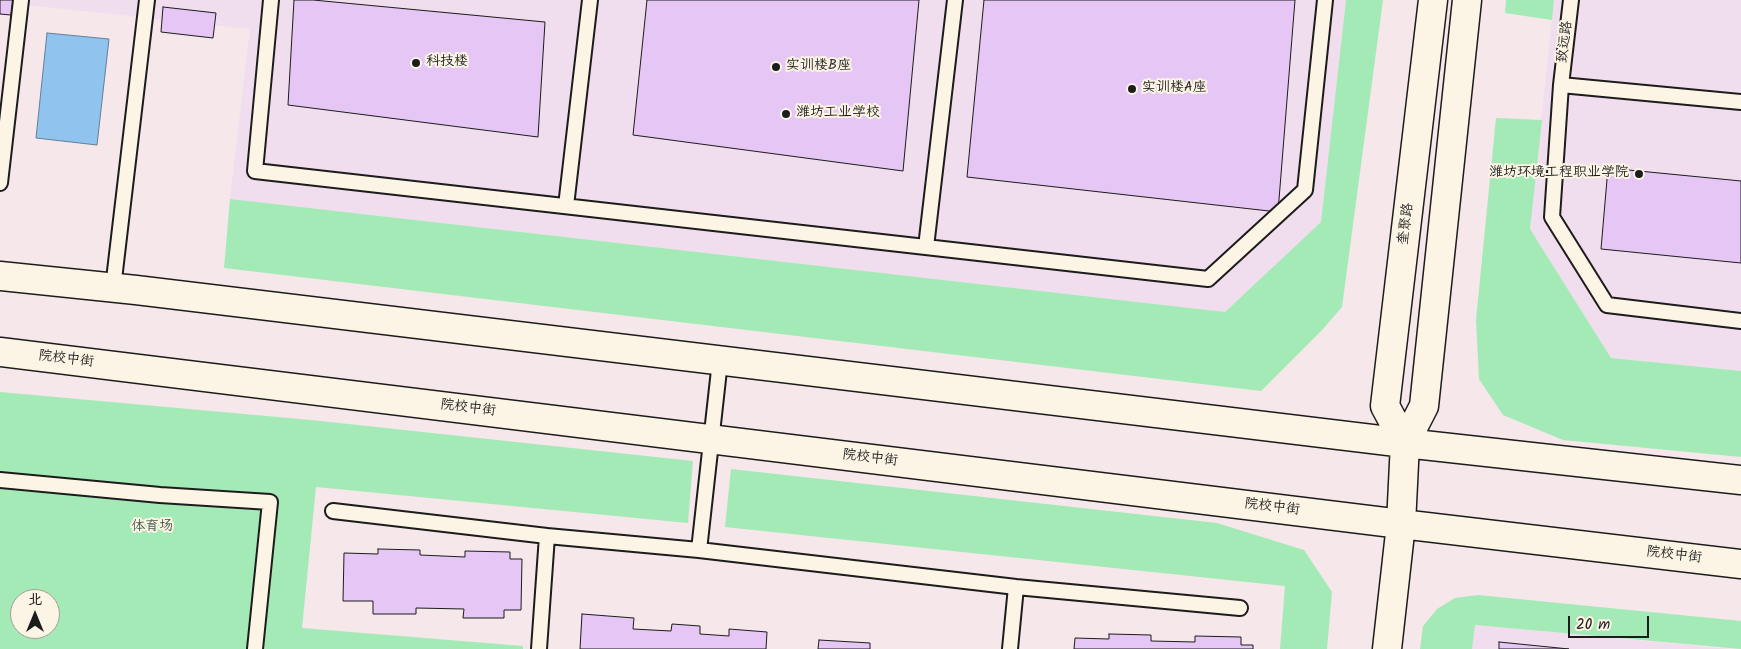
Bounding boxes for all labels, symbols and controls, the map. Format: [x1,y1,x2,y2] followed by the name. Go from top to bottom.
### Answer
[1555,20,1577,64] street label: 致远路
[426,55,468,71] place label: 科技楼
[410,57,422,69] marker: 科技楼
[786,59,851,75] place label: 实训楼B座
[770,61,782,73] marker: 实训楼B座
[1142,81,1207,97] place label: 实训楼A座
[1126,83,1138,95] marker: 实训楼A座
[796,106,880,122] place label: 潍坊工业学校
[780,108,792,120] marker: 潍坊工业学校
[1489,166,1629,182] place label: 潍坊环境工程职业学院
[1633,168,1645,180] marker: 潍坊环境工程职业学院
[1396,202,1418,246] street label: 奎聚路
[37,348,95,372] street label: 院校中街
[439,397,497,421] street label: 院校中街
[841,447,899,471] street label: 院校中街
[1243,496,1301,520] street label: 院校中街
[131,520,173,536] park label: 体育场
[1645,544,1703,568] street label: 院校中街
[10,589,60,639] north arrow
[28,589,42,611] text: 北
[1571,606,1652,638] scale bar
[1576,613,1610,637] text: 20 m

